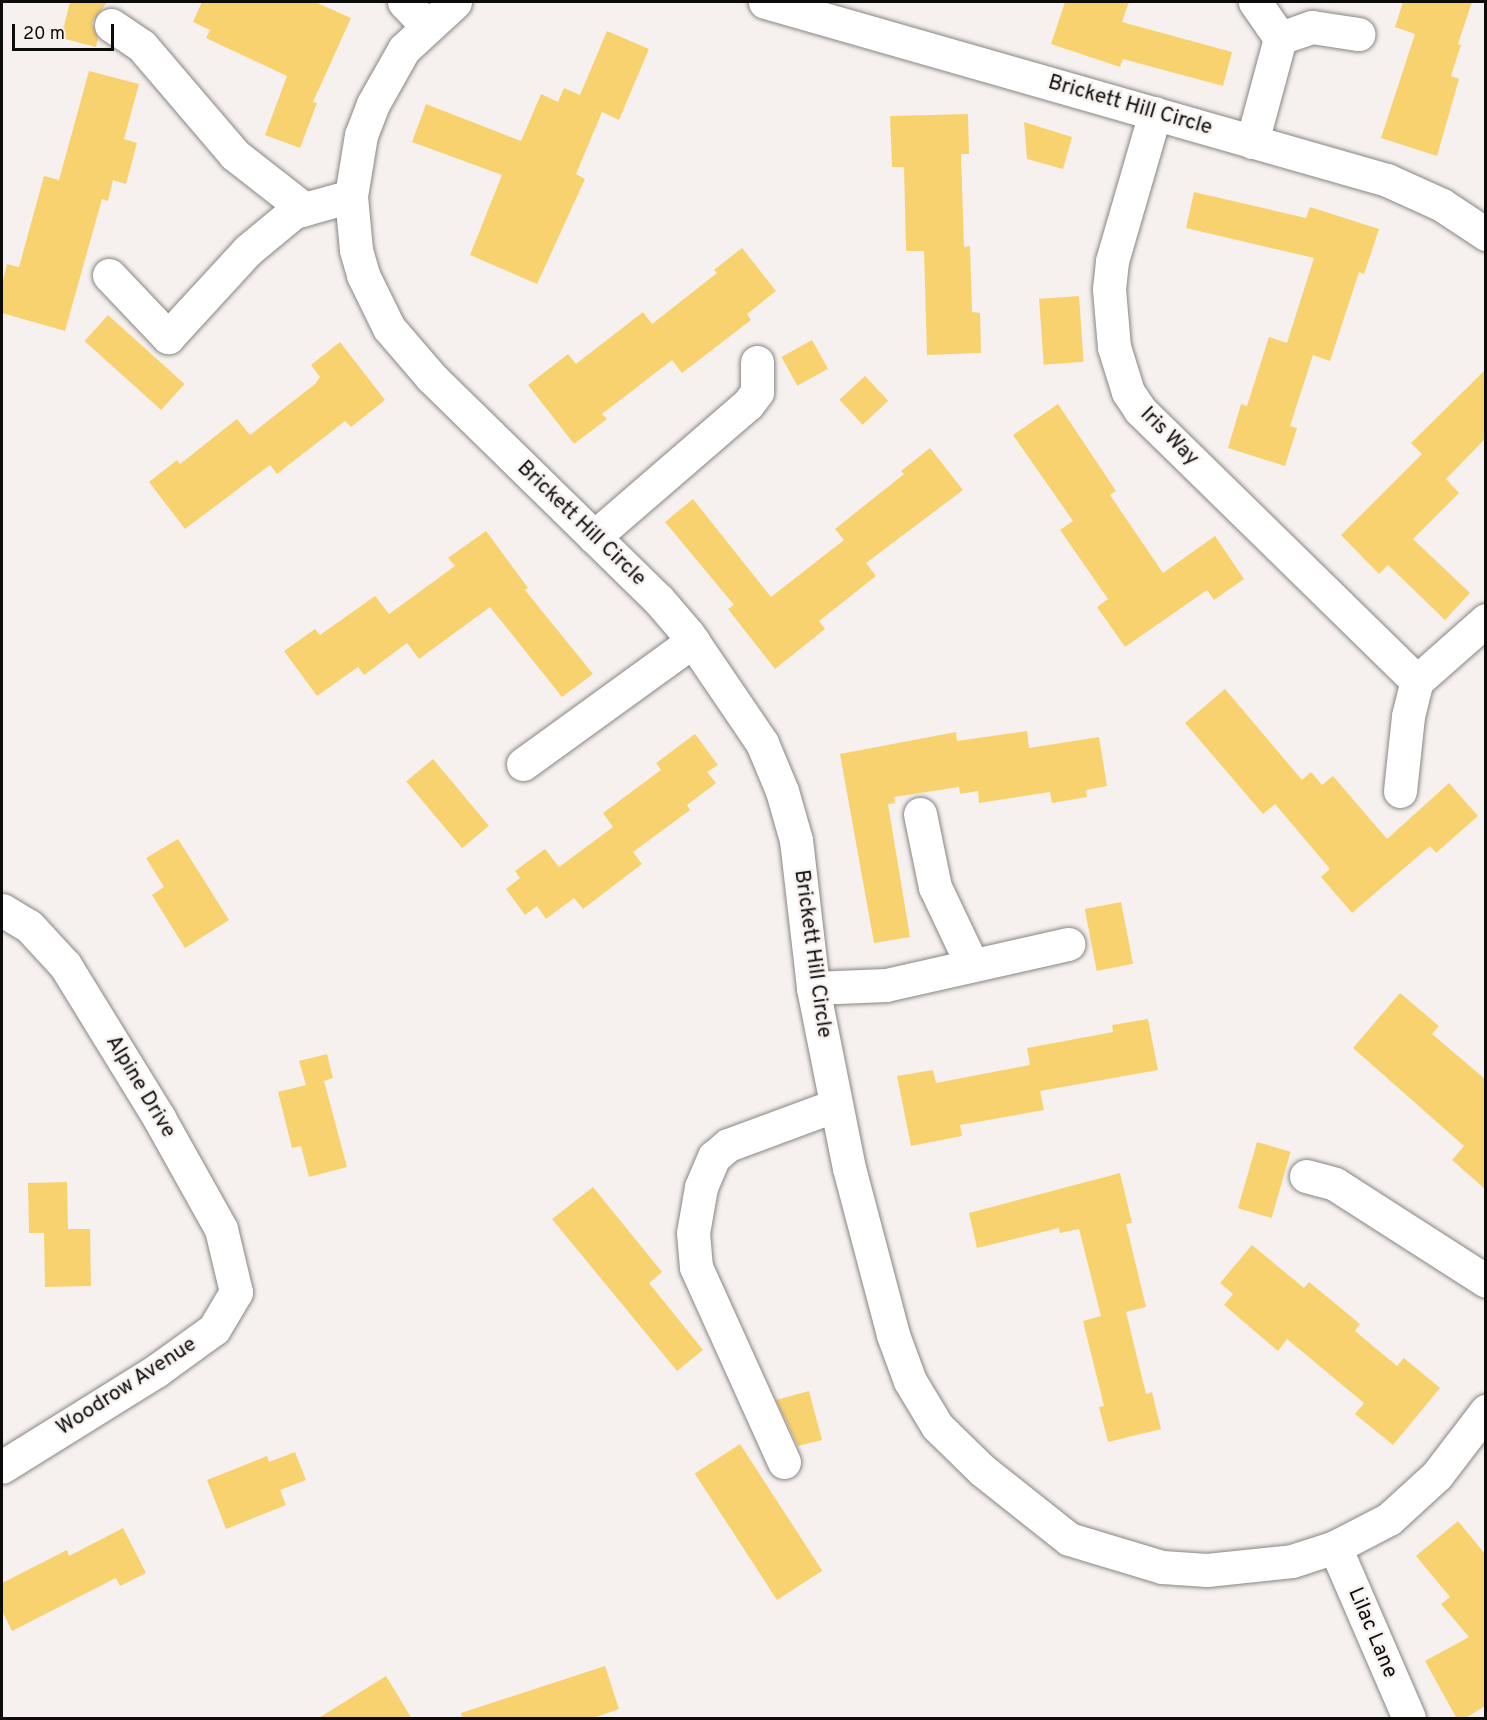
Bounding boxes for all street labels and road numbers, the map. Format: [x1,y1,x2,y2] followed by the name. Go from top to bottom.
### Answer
[1045,71,1215,141] street label: Brickett Hill Circle
[1134,402,1204,472] street label: Iris Way
[511,456,651,592] street label: Brickett Hill Circle
[788,868,836,1040] street label: Brickett Hill Circle
[100,1031,180,1143] street label: Alpine Drive
[52,1332,202,1442] street label: Woodrow Avenue
[1342,1584,1402,1682] street label: Lilac Lane

